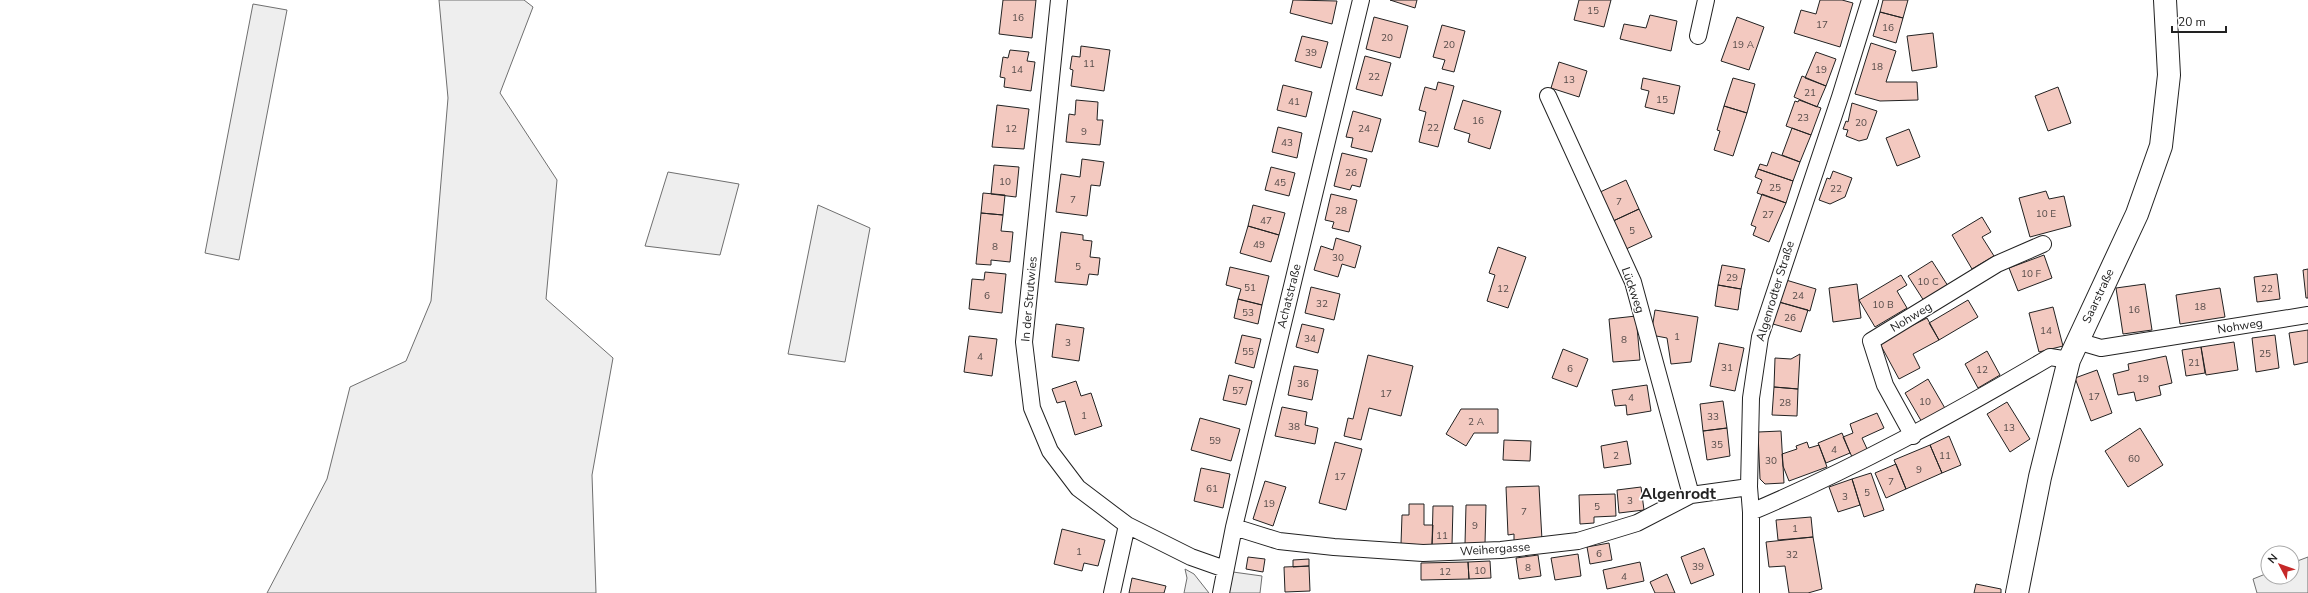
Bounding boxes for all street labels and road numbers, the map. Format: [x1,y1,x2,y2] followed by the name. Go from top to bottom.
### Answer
[1752,239,1798,343] street label: Algenrodter Straße
[1017,255,1041,342] street label: In der Strutwies
[1273,262,1305,330] street label: Achatstraße
[1618,265,1648,315] street label: Lückweg
[2078,266,2118,326] street label: Saarstraße
[1887,298,1935,336] street label: Nohweg
[2216,315,2264,337] street label: Nohweg
[1459,539,1531,559] street label: Weihergasse

